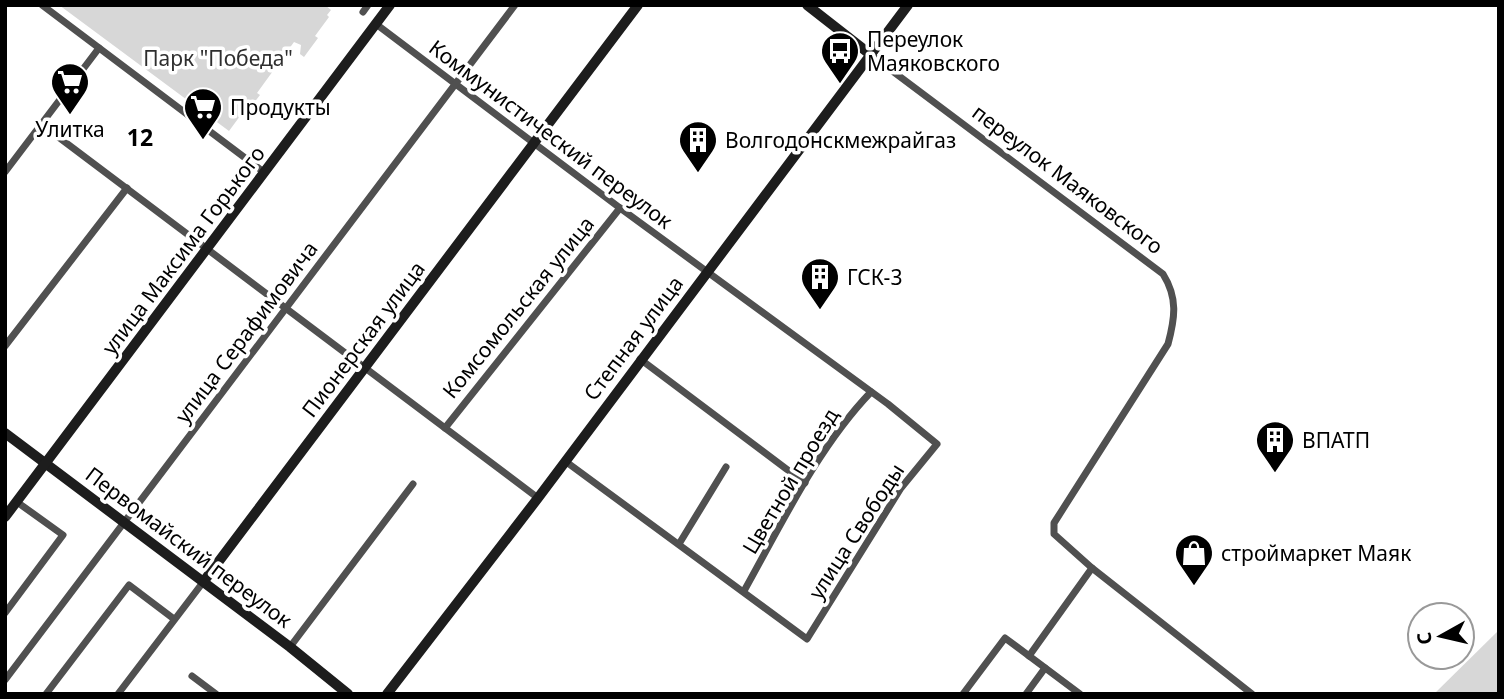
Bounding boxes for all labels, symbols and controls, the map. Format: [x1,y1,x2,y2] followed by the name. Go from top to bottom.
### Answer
[867,25,1000,77] place label: Переулок Маяковского
[819,30,861,85] bus stop icon: Переулок Маяковского
[424,33,678,235] street label: Коммунистический переулок
[143,44,293,72] park label: Парк "Победа"
[49,61,91,116] supermarket icon: Улитка
[182,86,224,141] supermarket icon: Продукты
[230,93,331,121] place label: Продукты
[967,98,1169,260] street label: переулок Маяковского
[35,115,105,143] place label: Улитка
[677,119,719,174] building icon: Волгодонскмежрайгаз
[127,121,153,153] district label: 12
[725,126,956,154] place label: Волгодонскмежрайгаз
[95,140,271,360] street label: улица Максима Горького
[436,210,600,404] street label: Комсомольская улица
[168,236,324,428] street label: улица Серафимовича
[295,255,431,423] street label: Пионерская улица
[799,256,841,311] building icon: ГСК-3
[847,263,902,291] place label: ГСК-3
[577,270,689,406] street label: Степная улица
[736,403,845,559] street label: Цветной проезд
[1254,419,1296,474] building icon: ВПАТП
[1302,426,1370,454] place label: ВПАТП
[802,458,910,604] street label: улица Свободы
[80,460,298,634] street label: Первомайский переулок
[1173,532,1215,587] shop icon: строймаркет Маяк
[1221,539,1411,567] place label: строймаркет Маяк
[1406,601,1476,671] north arrow
[1410,630,1438,646] text: С

